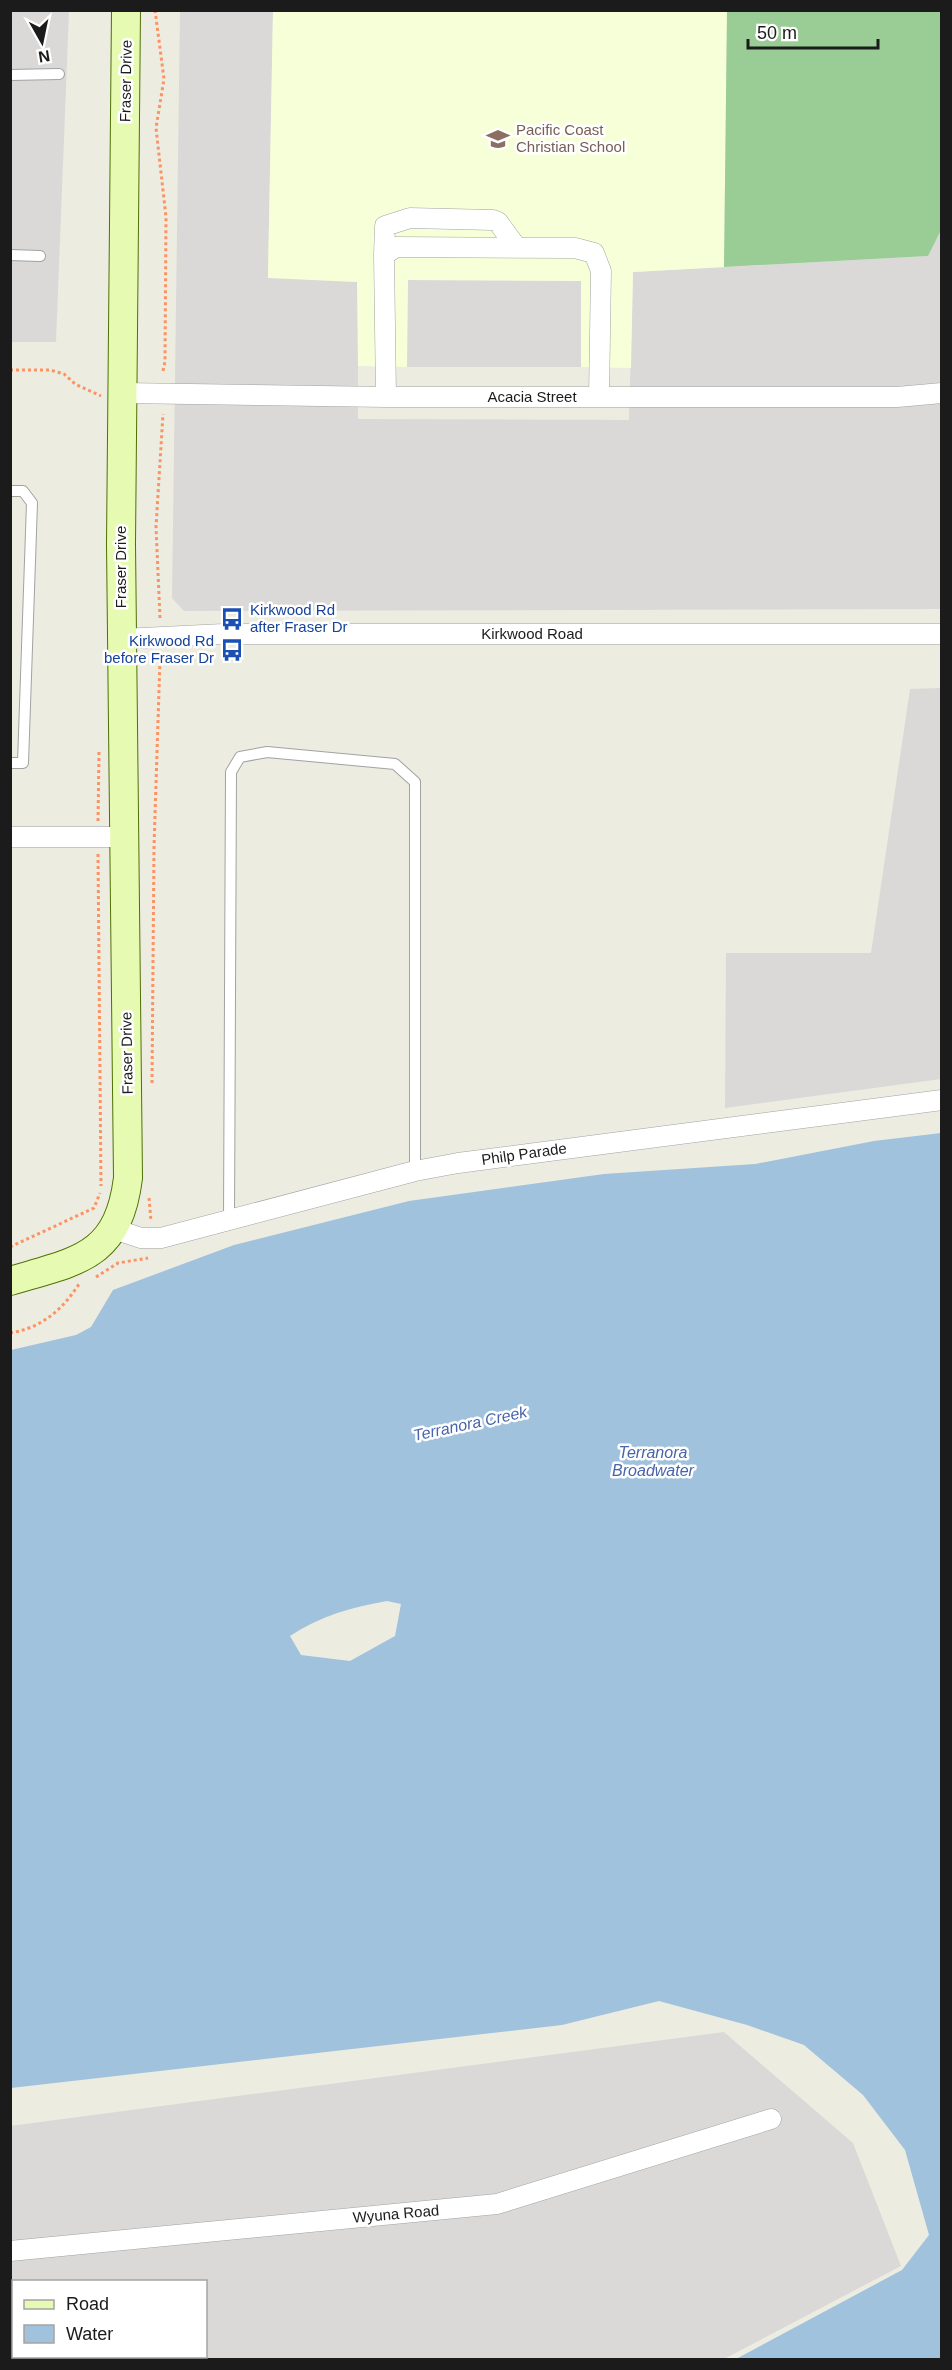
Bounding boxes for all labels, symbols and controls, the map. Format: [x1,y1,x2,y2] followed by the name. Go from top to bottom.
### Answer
[12,12,72,72] north arrow
[748,12,878,50] scale bar
[757,23,797,43] text: 50 m
[116,40,135,122] street label: Fraser Drive
[37,47,51,66] text: N
[516,121,625,155] place label: Pacific Coast Christian School
[485,126,511,152] school or university icon: Pacific Coast Christian School
[487,388,577,405] street label: Acacia Street
[112,526,129,608] street label: Fraser Drive
[250,601,348,635] place label: Kirkwood Rd after Fraser Dr
[219,606,245,632] bus stop icon: Kirkwood Rd after Fraser Dr
[481,625,583,642] street label: Kirkwood Road
[104,632,214,666] place label: Kirkwood Rd before Fraser Dr
[219,637,245,663] bus stop icon: Kirkwood Rd before Fraser Dr
[117,1012,136,1094] street label: Fraser Drive
[480,1139,568,1168] street label: Philp Parade
[412,1403,530,1444] water label: Terranora Creek
[612,1444,695,1479] water label: Terranora Broadwater
[352,2201,440,2226] street label: Wyuna Road
[12,2280,207,2358] legend
[66,2294,109,2314] text: Road
[66,2324,113,2344] text: Water

